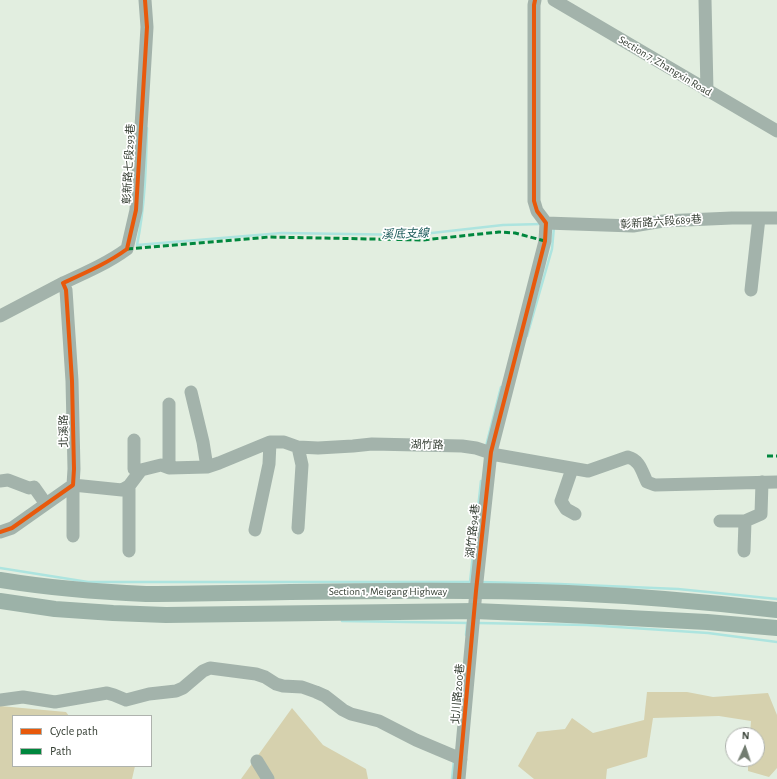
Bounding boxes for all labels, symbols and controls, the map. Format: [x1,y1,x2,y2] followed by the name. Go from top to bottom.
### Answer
[616,33,714,99] street label: Section 7, Zhangxin Road
[120,123,138,205] street label: 彰新路七段293巷
[620,213,702,231] street label: 彰新路六段689巷
[381,226,429,242] water label: 溪底支線
[57,414,71,448] street label: 北溪路
[410,438,444,452] street label: 湖竹路
[464,503,482,559] street label: 湖竹路94巷
[329,585,447,599] street label: Section 1, Meigang Highway
[449,663,467,725] street label: 北川路200巷
[12,715,152,767] legend
[50,725,98,737] text: Cycle path
[725,727,765,767] north arrow
[741,730,750,741] text: N
[50,745,72,757] text: Path

